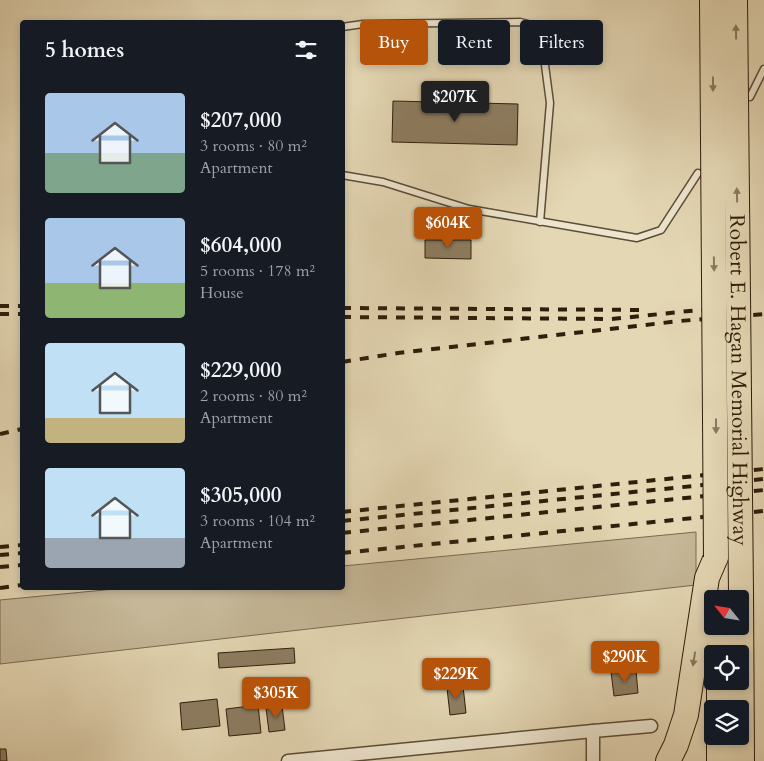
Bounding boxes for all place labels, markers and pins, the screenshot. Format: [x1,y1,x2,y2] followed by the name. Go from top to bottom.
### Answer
[420,80,490,123] pin: $207K
[413,206,483,249] pin: $604K
[590,640,660,683] pin: $290K
[421,658,491,700] pin: $229K
[241,676,311,719] pin: $305K

